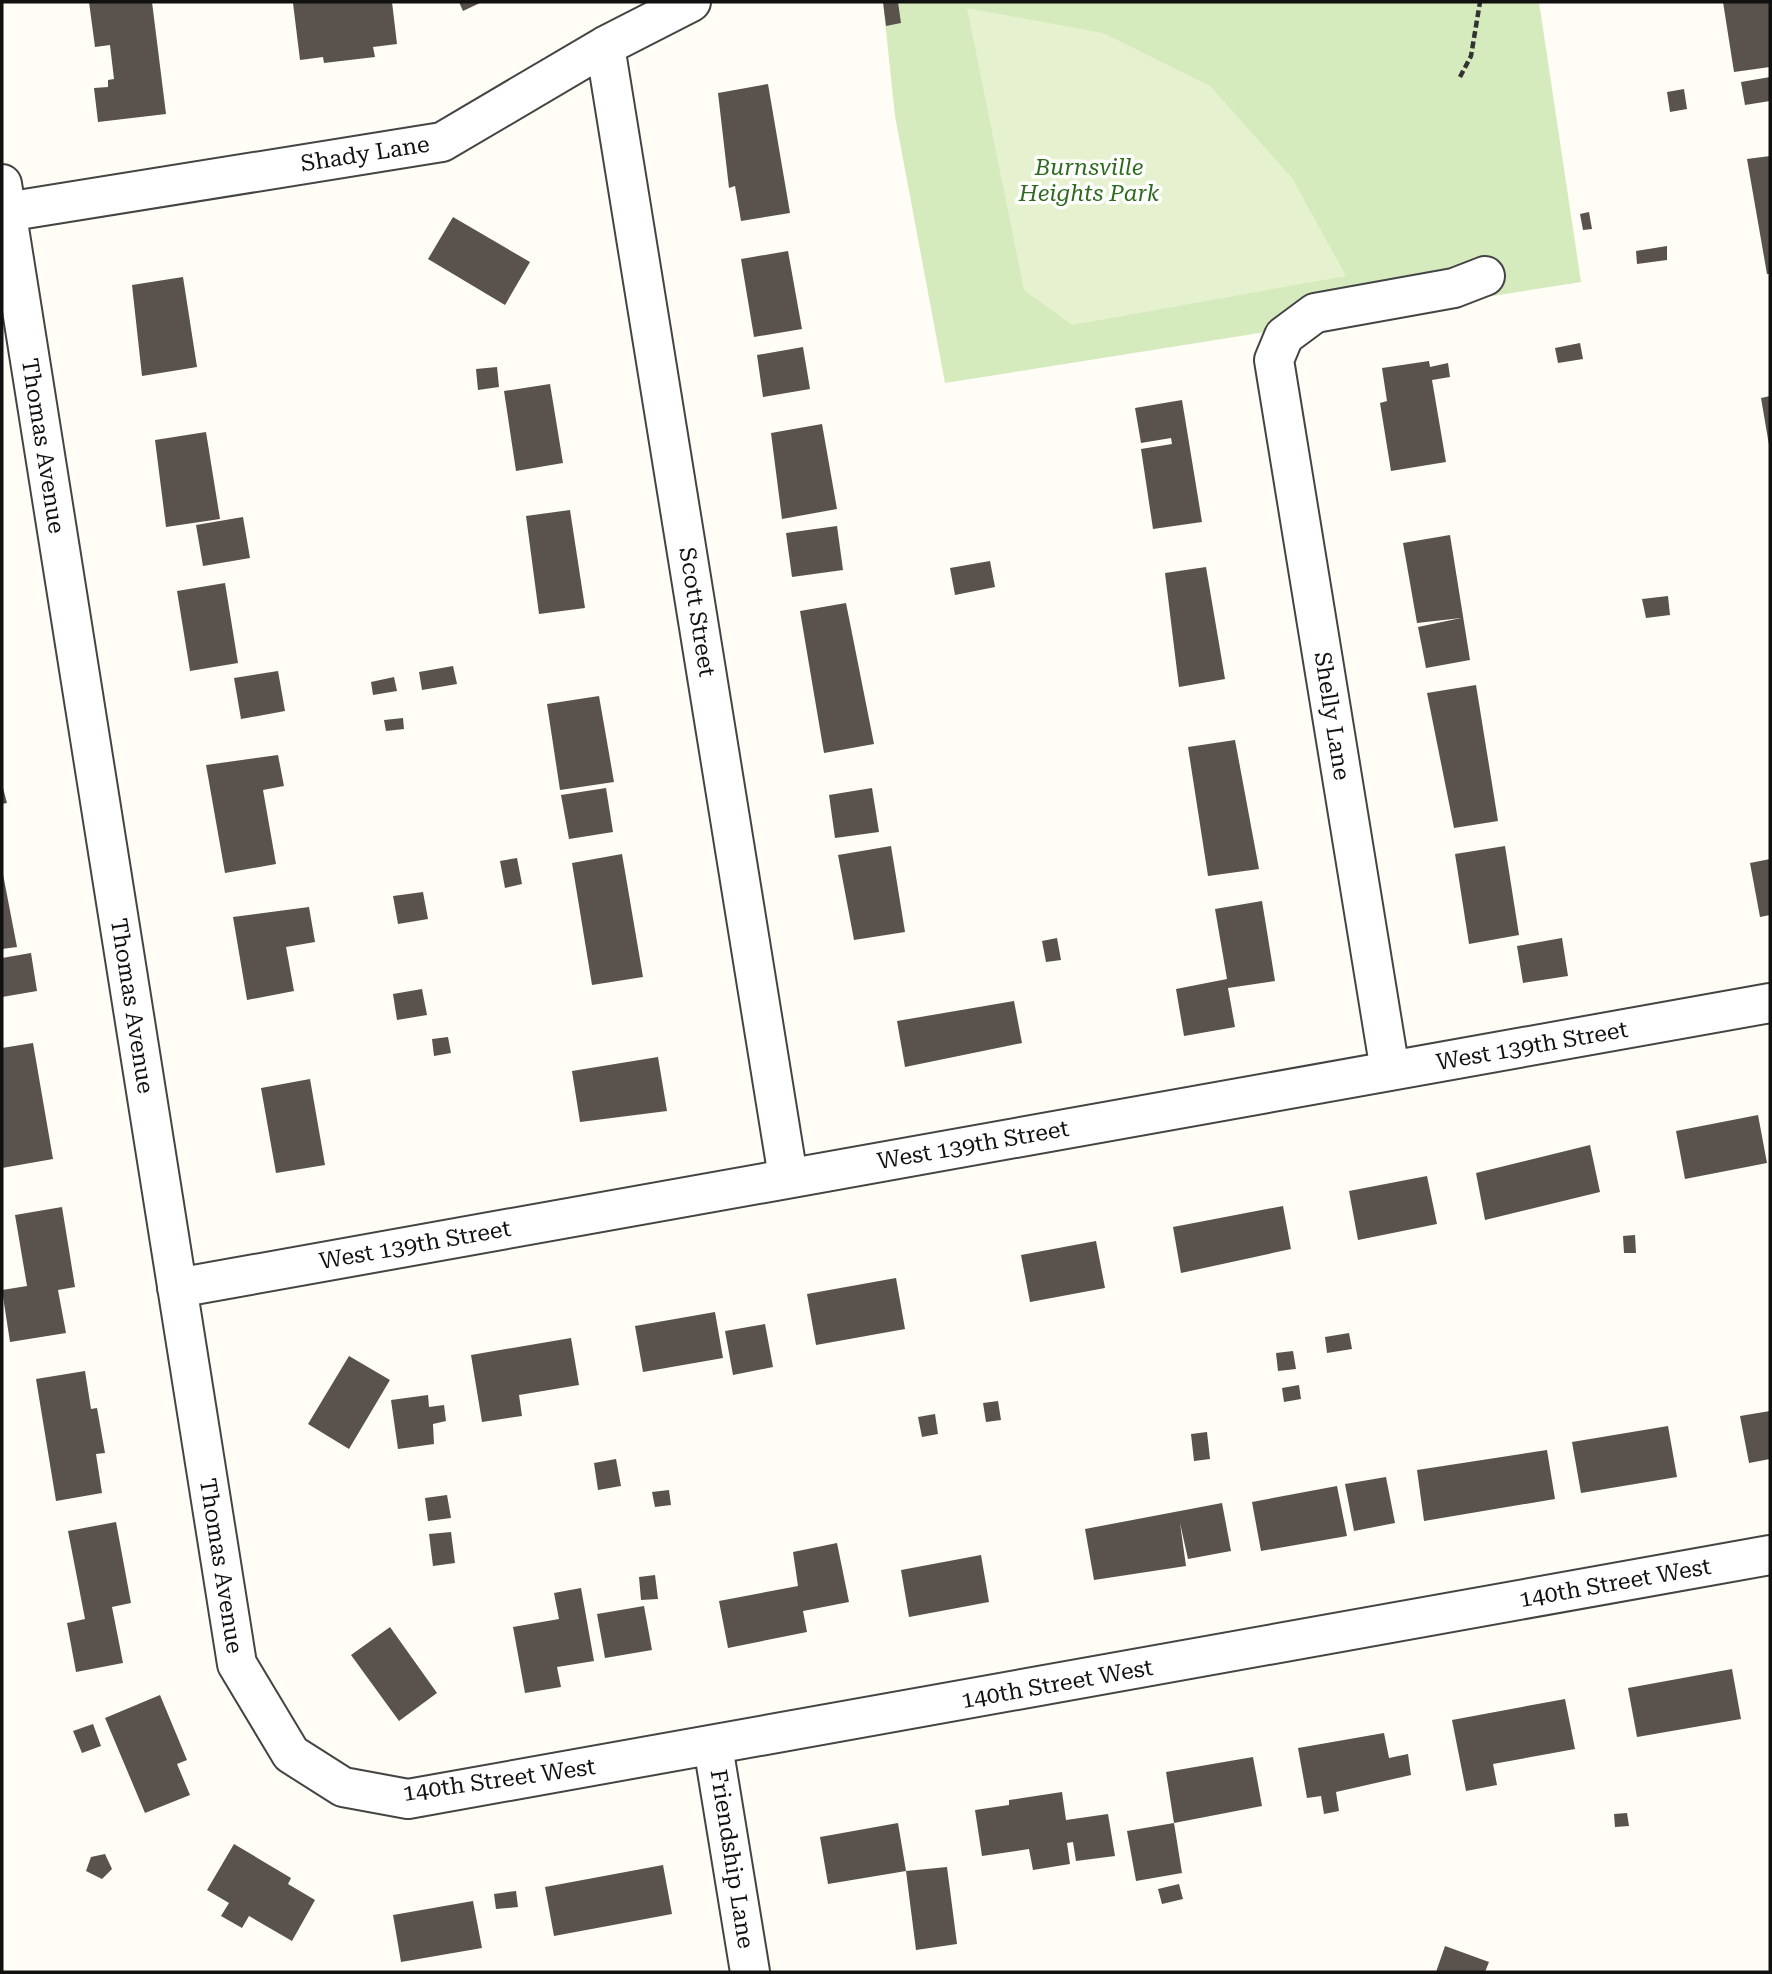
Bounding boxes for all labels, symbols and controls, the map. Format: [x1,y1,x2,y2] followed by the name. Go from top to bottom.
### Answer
[299,130,431,178] street label: Shady Lane
[1018,154,1160,207] park label: Burnsville Heights Park
[16,356,70,536] street label: Thomas Avenue
[673,545,721,679] street label: Scott Street
[1309,650,1355,782] street label: Shelly Lane
[105,916,159,1096] street label: Thomas Avenue
[1434,1016,1630,1076] street label: West 139th Street
[875,1115,1071,1175] street label: West 139th Street
[317,1215,513,1275] street label: West 139th Street
[194,1476,248,1656] street label: Thomas Avenue
[1517,1553,1713,1613] street label: 140th Street West
[959,1654,1155,1714] street label: 140th Street West
[401,1753,597,1807] street label: 140th Street West
[705,1768,759,1950] street label: Friendship Lane

